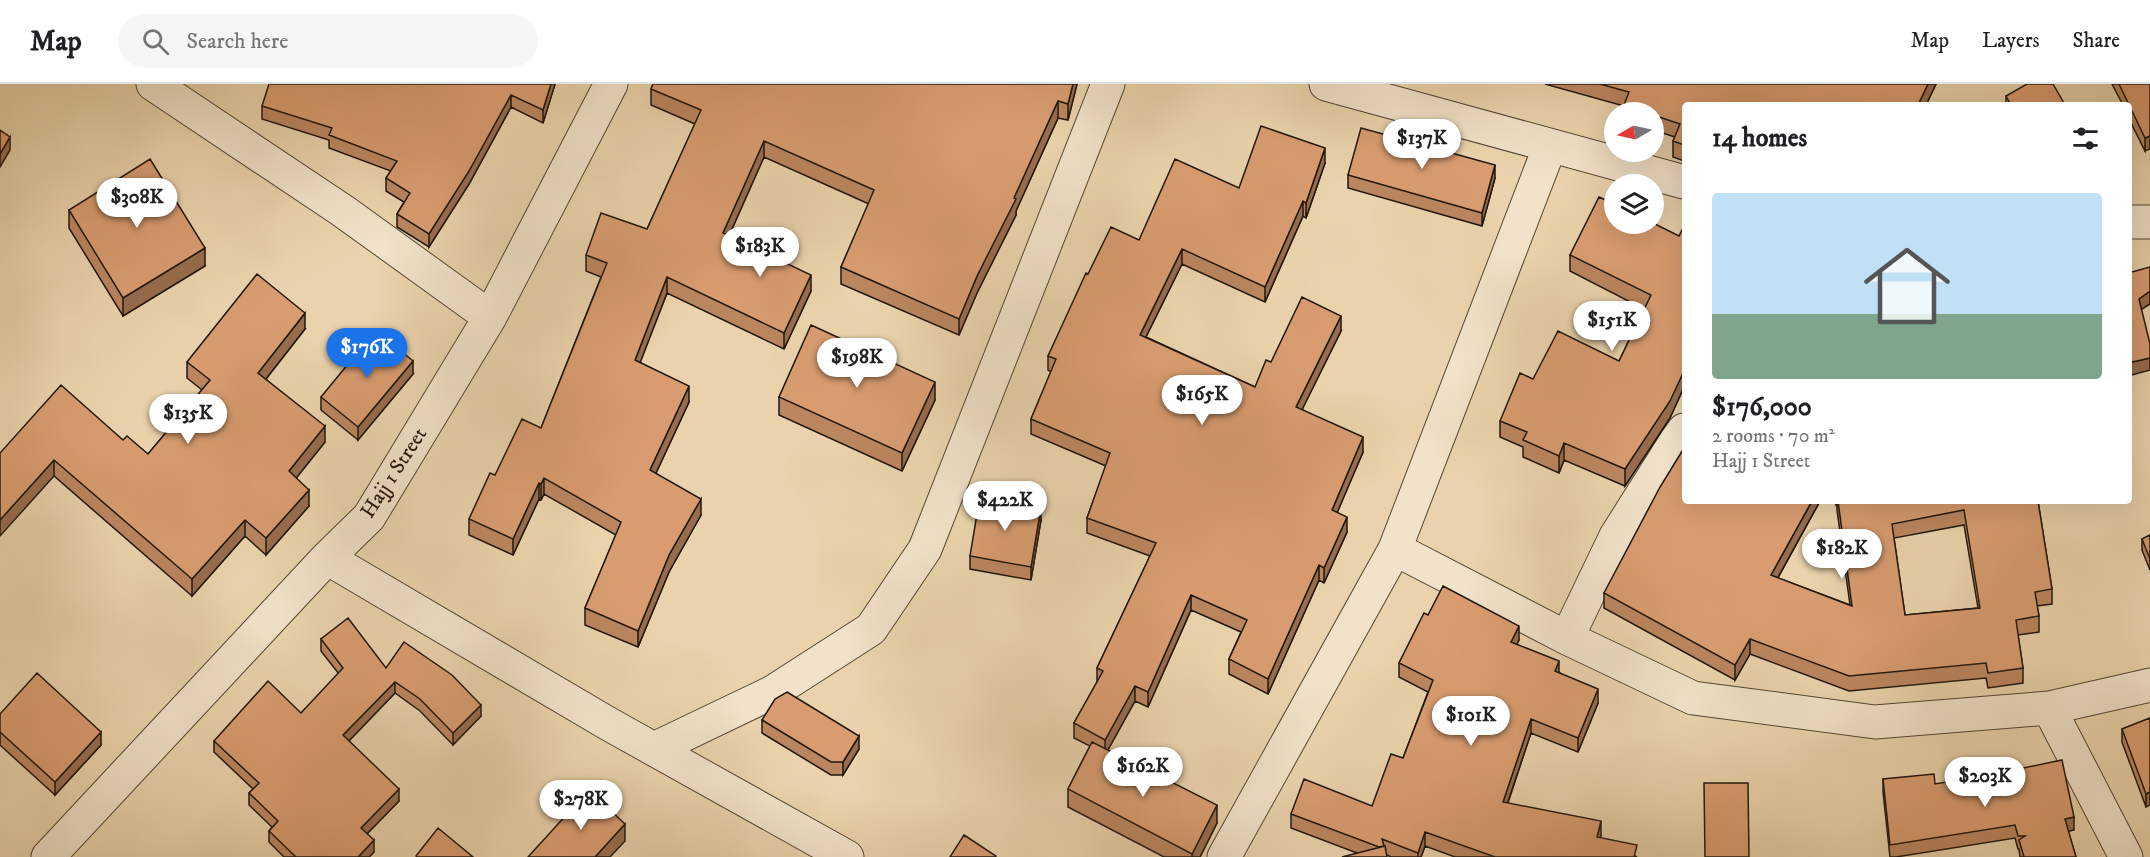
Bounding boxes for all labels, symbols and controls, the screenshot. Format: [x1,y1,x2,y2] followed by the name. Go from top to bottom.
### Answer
[118,14,538,68] search box
[30,24,82,59] text: Map
[139,25,172,58] icon: search
[187,28,288,55] text: Search here
[1910,28,1949,54] text: Map
[1982,28,2040,54] text: Layers
[2073,28,2120,54] text: Share
[1604,102,1664,162] north arrow
[1604,102,1664,234] map controls
[1380,119,1464,170] pin: $137K
[1712,122,1807,155] text: 14 homes
[2069,122,2102,155] icon: filters
[1397,126,1447,151] text: $137K
[1604,174,1664,234] button: layers
[95,178,179,229] pin: $308K
[110,185,164,210] text: $308K
[718,227,802,278] pin: $183K
[1853,232,1961,340] icon: home
[735,234,785,259] text: $183K
[1570,301,1654,352] pin: $151K
[1587,308,1637,333] text: $151K
[325,328,409,379] pin: $176K
[340,335,394,360] text: $176K
[815,338,899,389] pin: $198K
[831,345,883,370] text: $198K
[1160,375,1244,426] pin: $165K
[1176,382,1228,407] text: $165K
[1712,391,1812,424] text: $176,000
[146,394,230,445] pin: $135K
[163,401,213,426] text: $135K
[355,422,433,523] street label: Hajj 1 Street
[1712,424,1835,449] text: 2 rooms · 70 m²
[1712,449,1810,474] text: Hajj 1 Street
[963,481,1047,532] pin: $422K
[977,488,1033,513] text: $422K
[1800,529,1884,580] pin: $182K
[1816,536,1868,561] text: $182K
[1429,696,1513,747] pin: $101K
[1446,703,1496,728] text: $101K
[1101,747,1185,798] pin: $162K
[1117,754,1169,779] text: $162K
[1943,757,2027,808] pin: $203K
[1958,764,2012,789] text: $203K
[539,780,623,831] pin: $278K
[554,787,608,812] text: $278K

